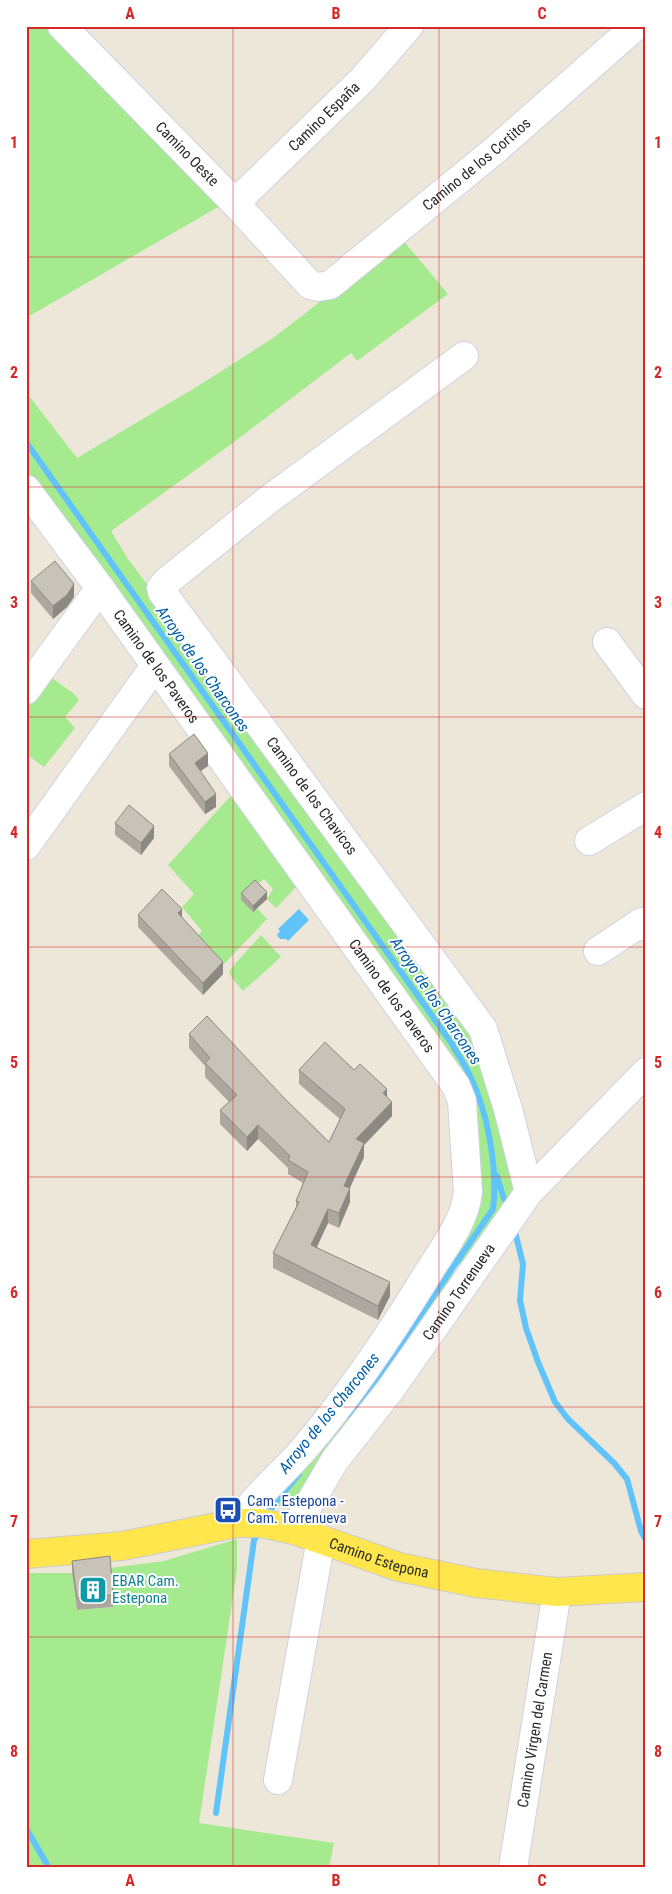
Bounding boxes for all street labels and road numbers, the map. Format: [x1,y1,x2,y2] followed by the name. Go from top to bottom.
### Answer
[285,78,363,155] street label: Camino España
[419,114,535,215] street label: Camino de los Cortitos
[152,118,223,190] street label: Camino Oeste
[109,606,203,727] street label: Camino de los Paveros
[262,733,361,859] street label: Camino de los Chavicos
[345,936,438,1056] street label: Camino de los Paveros
[419,1240,499,1344] street label: Camino Torrenueva
[327,1534,430,1582] street label: Camino Estepona
[514,1651,556,1809] street label: Camino Virgen del Carmen

